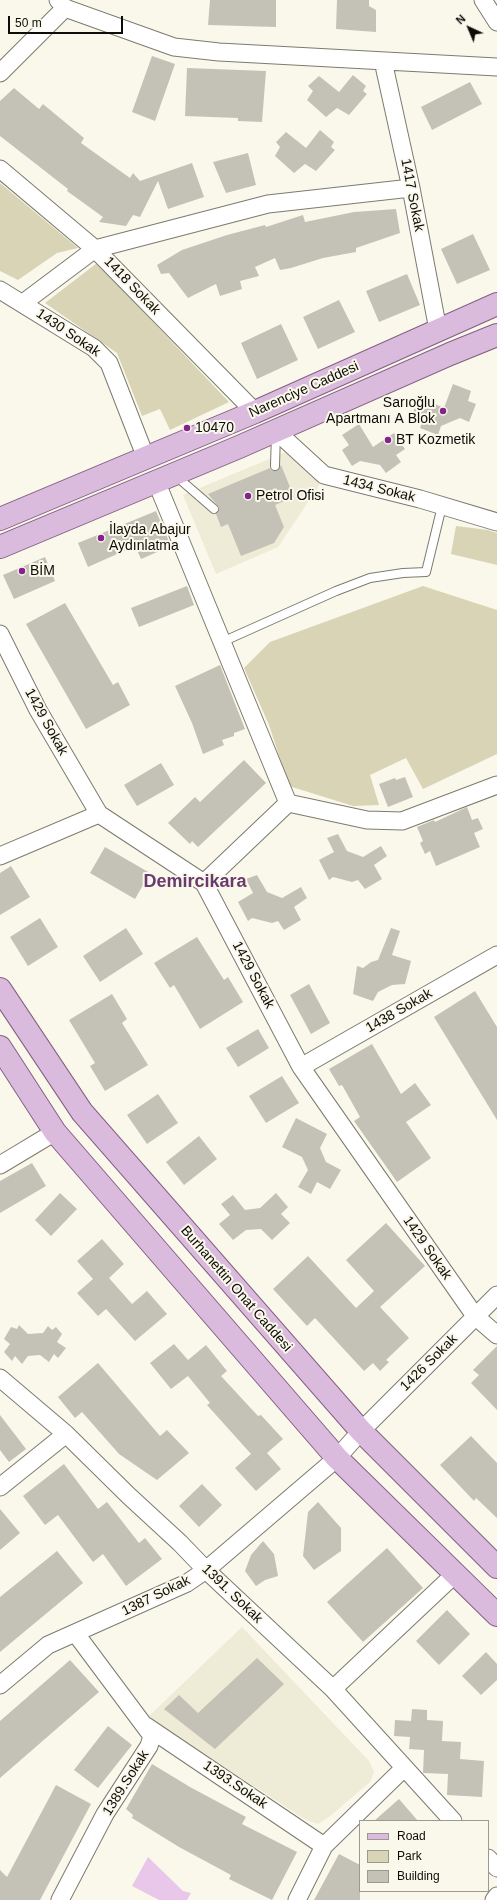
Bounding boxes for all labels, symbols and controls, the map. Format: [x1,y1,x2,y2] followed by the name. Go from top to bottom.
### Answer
[10,8,125,34] scale bar
[449,8,489,48] north arrow
[454,12,468,26] text: N
[15,16,42,30] text: 50 m
[397,157,427,233] street label: 1417 Sokak
[100,254,164,318] street label: 1418 Sokak
[33,305,103,361] street label: 1430 Sokak
[247,358,361,422] street label: Narenciye Caddesi
[326,395,435,428] place label: Sarıoğlu Apartmanı A Blok
[438,406,448,416] marker: Sarıoğlu Apartmanı A Blok
[195,420,234,436] place label: 10470
[182,423,192,433] marker: 10470
[396,432,475,448] place label: BT Kozmetik
[383,435,393,445] marker: BT Kozmetik
[341,472,417,506] street label: 1434 Sokak
[256,488,324,504] place label: Petrol Ofisi
[243,491,253,501] marker: Petrol Ofisi
[109,522,191,554] place label: İlayda Abajur Aydınlatma
[96,533,106,543] marker: İlayda Abajur Aydınlatma
[30,563,55,579] place label: BİM
[17,566,27,576] marker: BİM
[21,686,71,758] street label: 1429 Sokak
[143,871,247,893] district label: Demircikara
[228,938,278,1012] street label: 1429 Sokak
[363,985,435,1037] street label: 1438 Sokak
[399,1213,455,1283] street label: 1429 Sokak
[177,1223,295,1355] street label: Burhanettin Onat Caddesi
[397,1331,461,1395] street label: 1426 Sokak
[198,1561,266,1627] street label: 1391. Sokak
[119,1572,193,1620] street label: 1387 Sokak
[99,1747,153,1819] street label: 1389.Sokak
[200,1757,270,1813] street label: 1393.Sokak
[359,1820,489,1892] legend
[397,1829,426,1843] text: Road
[397,1849,422,1863] text: Park
[397,1869,440,1883] text: Building

